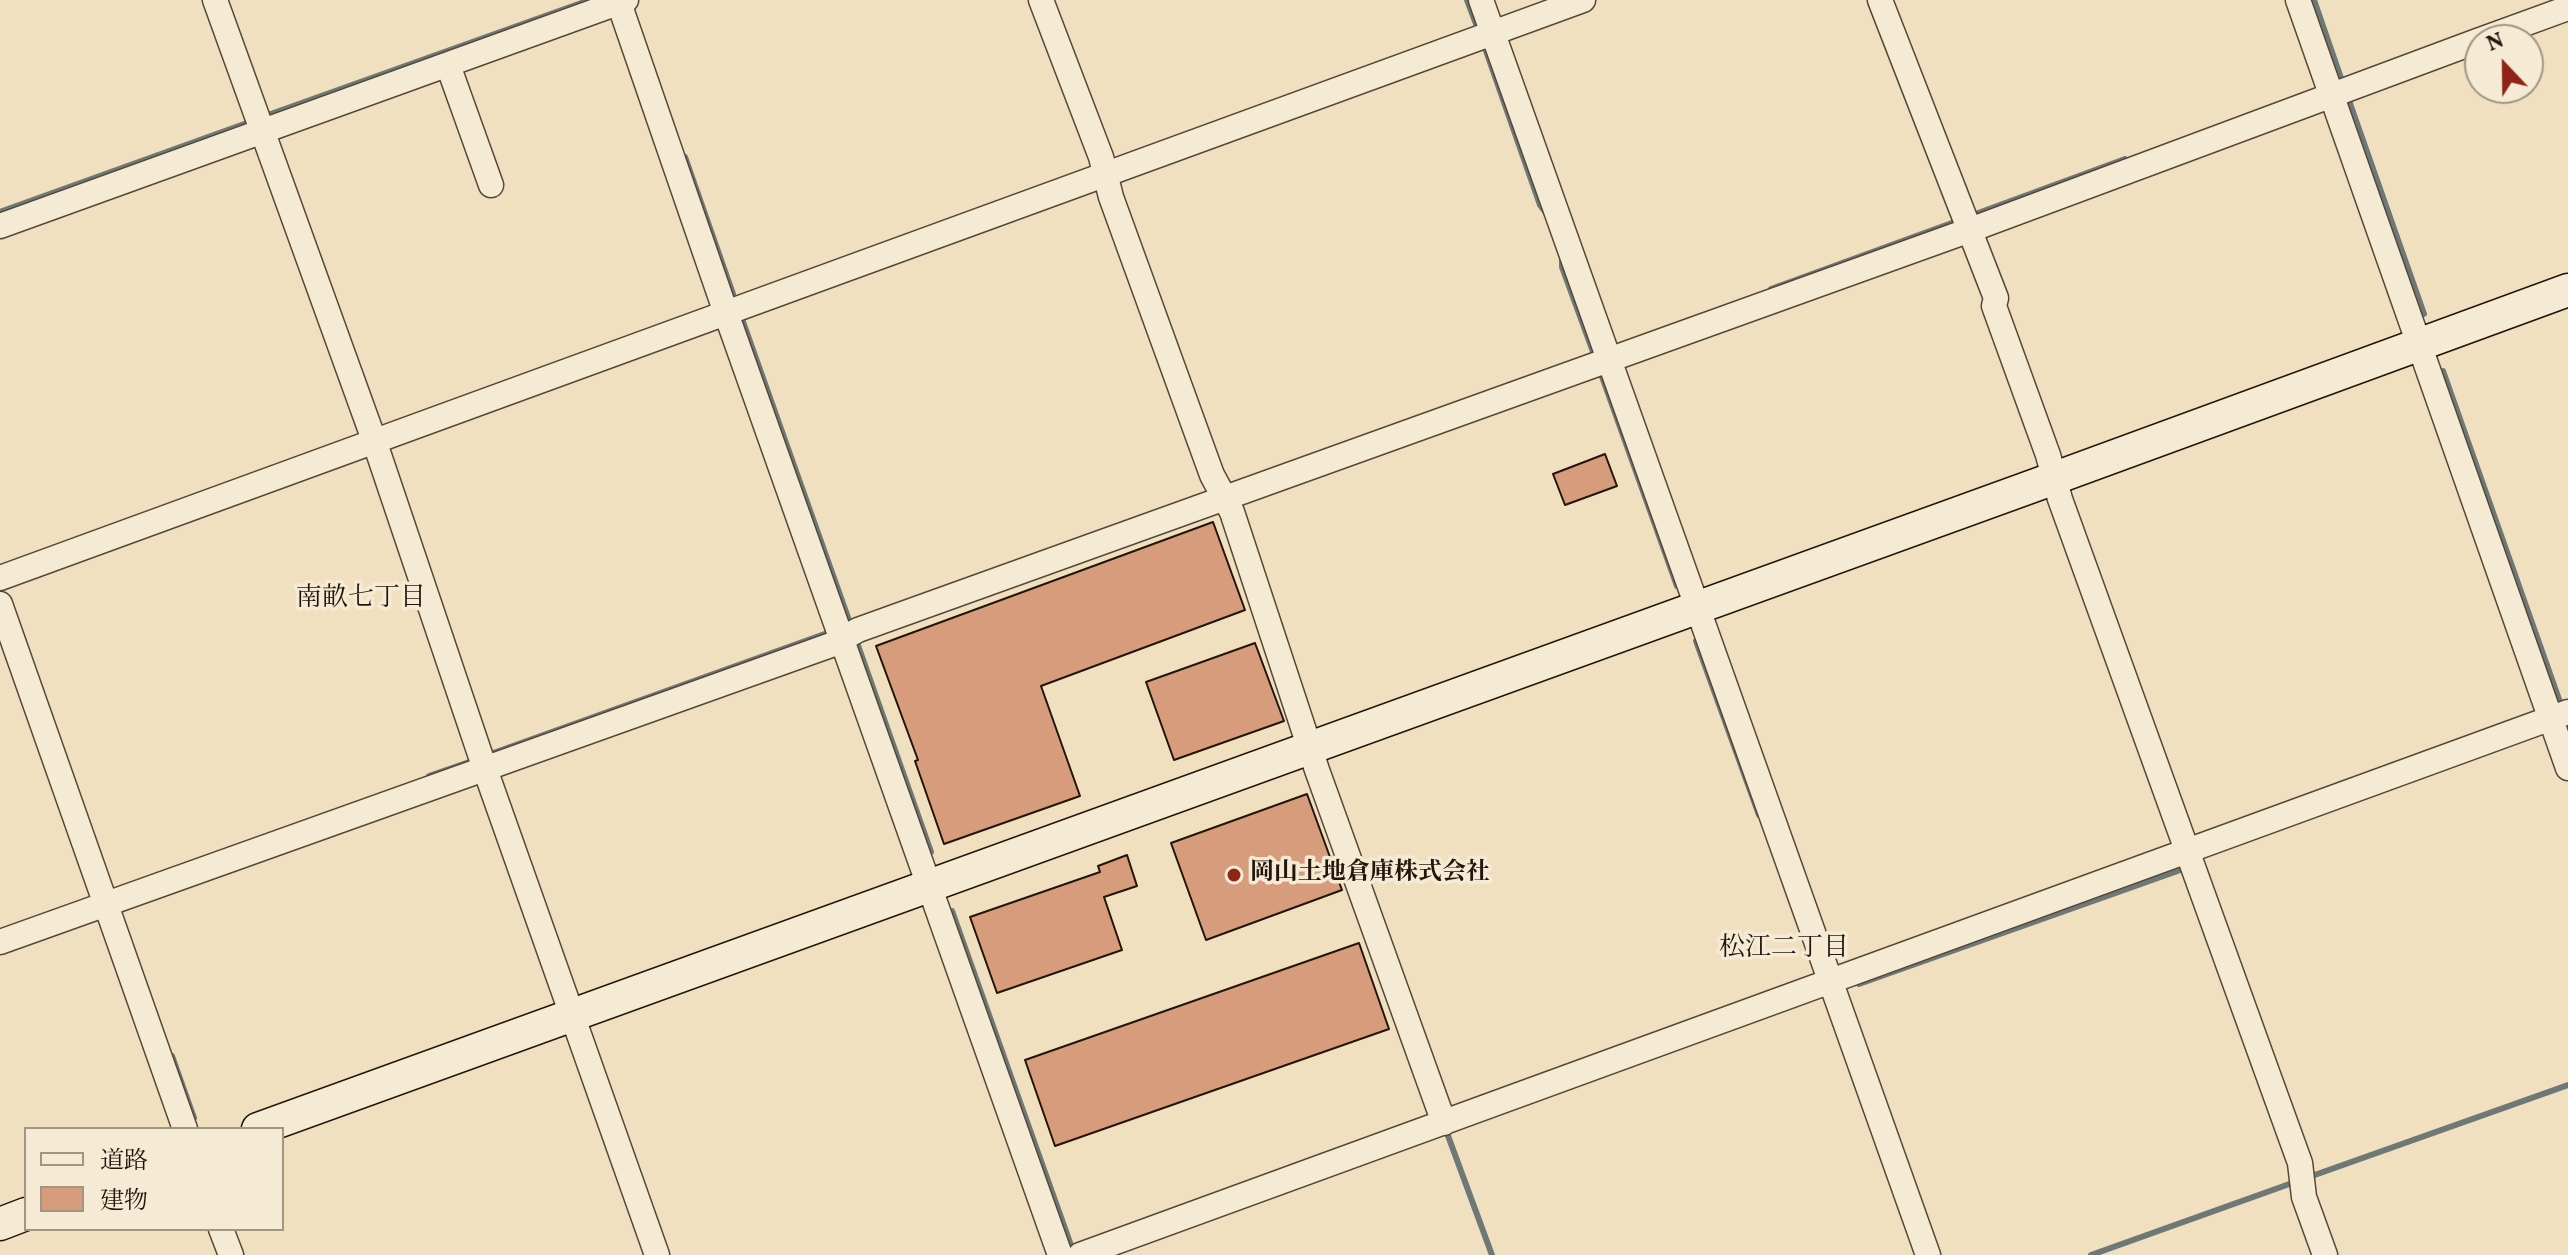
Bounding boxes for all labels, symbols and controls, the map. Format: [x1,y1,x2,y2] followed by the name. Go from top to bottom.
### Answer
[2464,24,2544,104] north arrow
[2482,26,2509,61] text: N
[296,584,426,616] district label: 南畝七丁目
[1250,861,1490,889] place label: 岡山土地倉庫株式会社
[1225,866,1243,884] marker: 岡山土地倉庫株式会社
[1719,934,1849,966] district label: 松江二丁目
[24,1127,284,1231] legend
[100,1145,148,1179] text: 道路
[100,1185,148,1219] text: 建物

